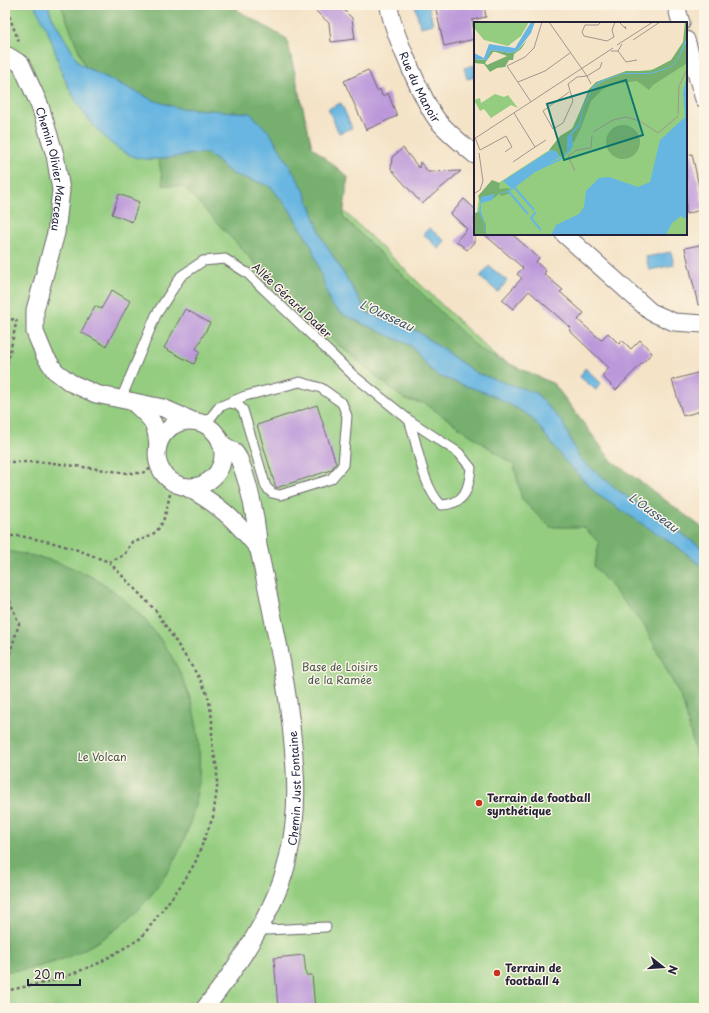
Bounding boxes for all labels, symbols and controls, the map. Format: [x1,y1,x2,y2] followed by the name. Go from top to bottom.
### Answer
[474,22,687,235] inset map
[396,49,445,126] street label: Rue du Manoir
[32,105,70,232] street label: Chemin Olivier Marceau
[248,258,336,342] street label: Allée Gérard Dader
[357,295,418,336] water label: L'Ousseau
[625,488,683,537] water label: L'Ousseau
[302,658,378,688] park label: Base de Loisirs de la Ramée
[282,730,304,847] street label: Chemin Just Fontaine
[77,748,127,765] park label: Le Volcan
[487,789,590,819] place label: Terrain de football synthétique
[474,798,484,808] marker: Terrain de football synthétique
[643,947,683,987] north arrow
[505,959,562,989] place label: Terrain de football 4
[28,961,80,987] scale bar
[664,963,682,977] text: N
[34,965,65,983] text: 20 m
[492,968,502,978] marker: Terrain de football 4

